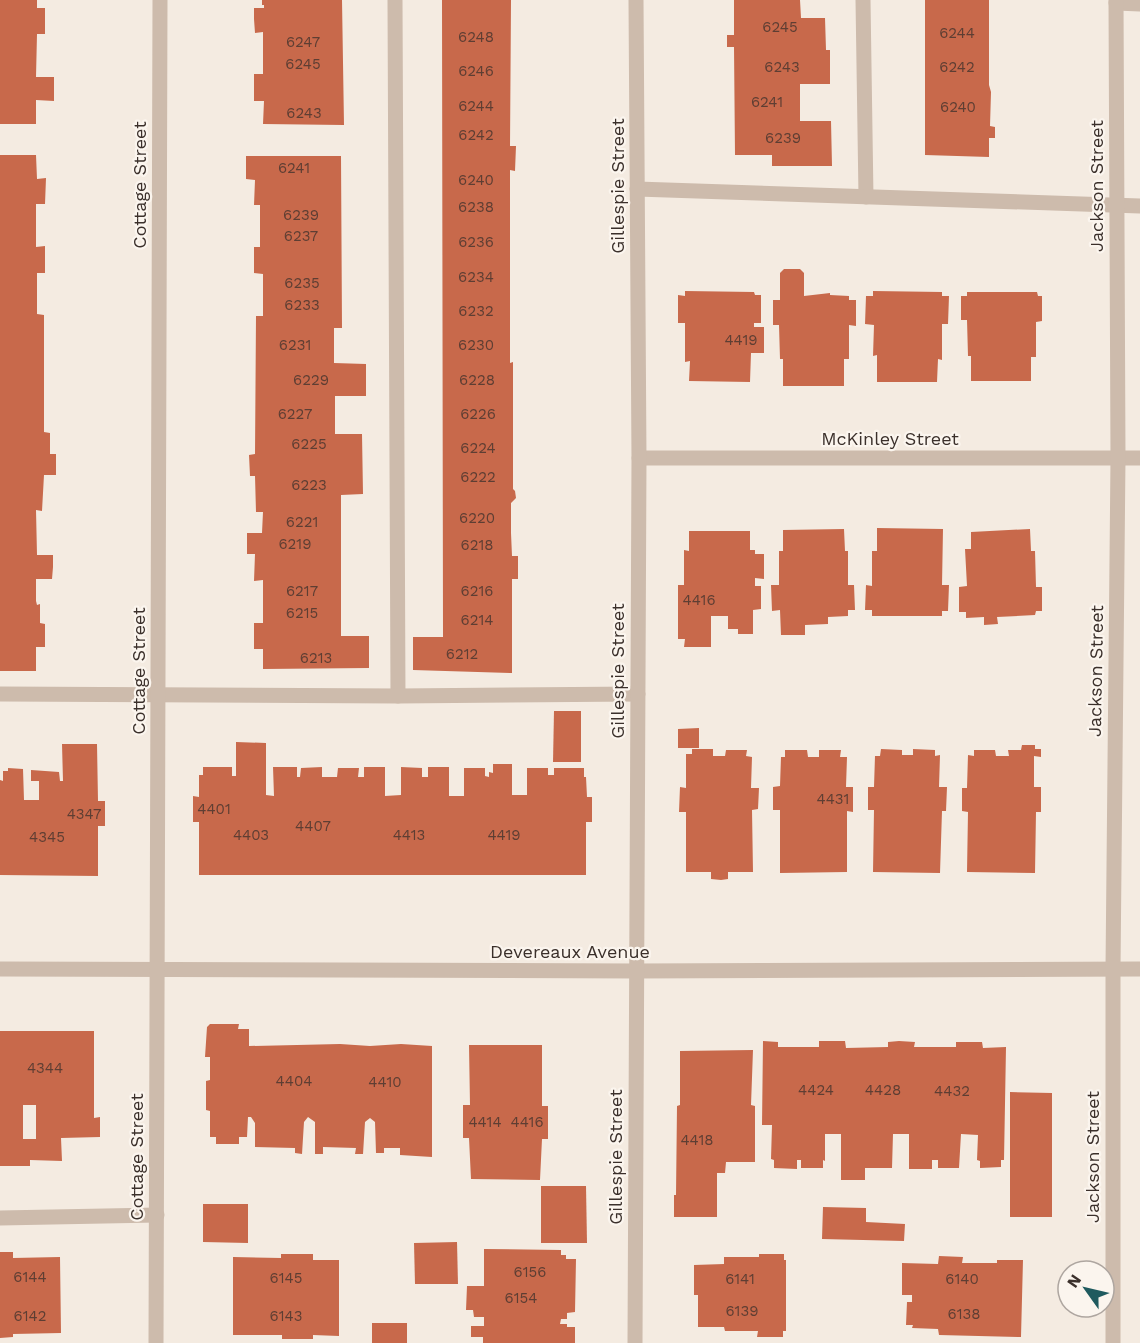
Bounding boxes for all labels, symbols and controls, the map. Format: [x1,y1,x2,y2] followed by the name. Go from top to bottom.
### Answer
[762,18,798,36] house number: 6245
[939,24,975,42] house number: 6244
[458,28,494,46] house number: 6248
[286,33,320,51] house number: 6247
[285,55,321,73] house number: 6245
[764,58,800,76] house number: 6243
[939,58,975,76] house number: 6242
[458,62,494,80] house number: 6246
[751,93,783,111] house number: 6241
[458,97,494,115] house number: 6244
[940,98,976,116] house number: 6240
[286,104,322,122] house number: 6243
[607,118,628,254] street label: Gillespie Street
[1086,120,1107,252] street label: Jackson Street
[129,121,150,249] street label: Cottage Street
[458,126,494,144] house number: 6242
[765,129,801,147] house number: 6239
[278,159,310,177] house number: 6241
[458,171,494,189] house number: 6240
[458,198,494,216] house number: 6238
[283,206,319,224] house number: 6239
[284,227,318,245] house number: 6237
[458,233,494,251] house number: 6236
[458,268,494,286] house number: 6234
[284,274,320,292] house number: 6235
[284,296,320,314] house number: 6233
[458,302,494,320] house number: 6232
[724,331,758,349] house number: 4419
[279,336,311,354] house number: 6231
[458,336,494,354] house number: 6230
[293,371,329,389] house number: 6229
[459,371,495,389] house number: 6228
[278,405,312,423] house number: 6227
[460,405,496,423] house number: 6226
[821,428,959,449] street label: McKinley Street
[291,435,327,453] house number: 6225
[460,439,496,457] house number: 6224
[460,468,496,486] house number: 6222
[291,476,327,494] house number: 6223
[459,509,495,527] house number: 6220
[286,513,318,531] house number: 6221
[279,535,311,553] house number: 6219
[461,536,493,554] house number: 6218
[286,582,318,600] house number: 6217
[461,582,493,600] house number: 6216
[682,591,716,609] house number: 4416
[607,603,628,739] street label: Gillespie Street
[286,604,318,622] house number: 6215
[1084,604,1107,737] street label: Jackson Street
[128,607,149,735] street label: Cottage Street
[461,611,493,629] house number: 6214
[446,645,478,663] house number: 6212
[300,649,332,667] house number: 6213
[817,790,849,808] house number: 4431
[197,800,231,818] house number: 4401
[67,805,101,823] house number: 4347
[295,817,331,835] house number: 4407
[233,826,269,844] house number: 4403
[393,826,425,844] house number: 4413
[487,826,521,844] house number: 4419
[29,828,65,846] house number: 4345
[490,941,650,962] street label: Devereaux Avenue
[27,1059,63,1077] house number: 4344
[276,1072,312,1090] house number: 4404
[368,1073,402,1091] house number: 4410
[798,1081,834,1099] house number: 4424
[865,1081,901,1099] house number: 4428
[934,1082,970,1100] house number: 4432
[605,1089,626,1225] street label: Gillespie Street
[1082,1091,1103,1223] street label: Jackson Street
[126,1093,147,1221] street label: Cottage Street
[468,1113,502,1131] house number: 4414
[510,1113,544,1131] house number: 4416
[680,1131,714,1149] house number: 4418
[1056,1259,1116,1319] north arrow
[514,1263,546,1281] house number: 6156
[13,1268,47,1286] house number: 6144
[270,1269,302,1287] house number: 6145
[725,1270,755,1288] house number: 6141
[945,1270,979,1288] house number: 6140
[1063,1271,1085,1291] text: N
[505,1289,537,1307] house number: 6154
[726,1302,758,1320] house number: 6139
[948,1305,980,1323] house number: 6138
[14,1307,46,1325] house number: 6142
[270,1307,302,1325] house number: 6143

